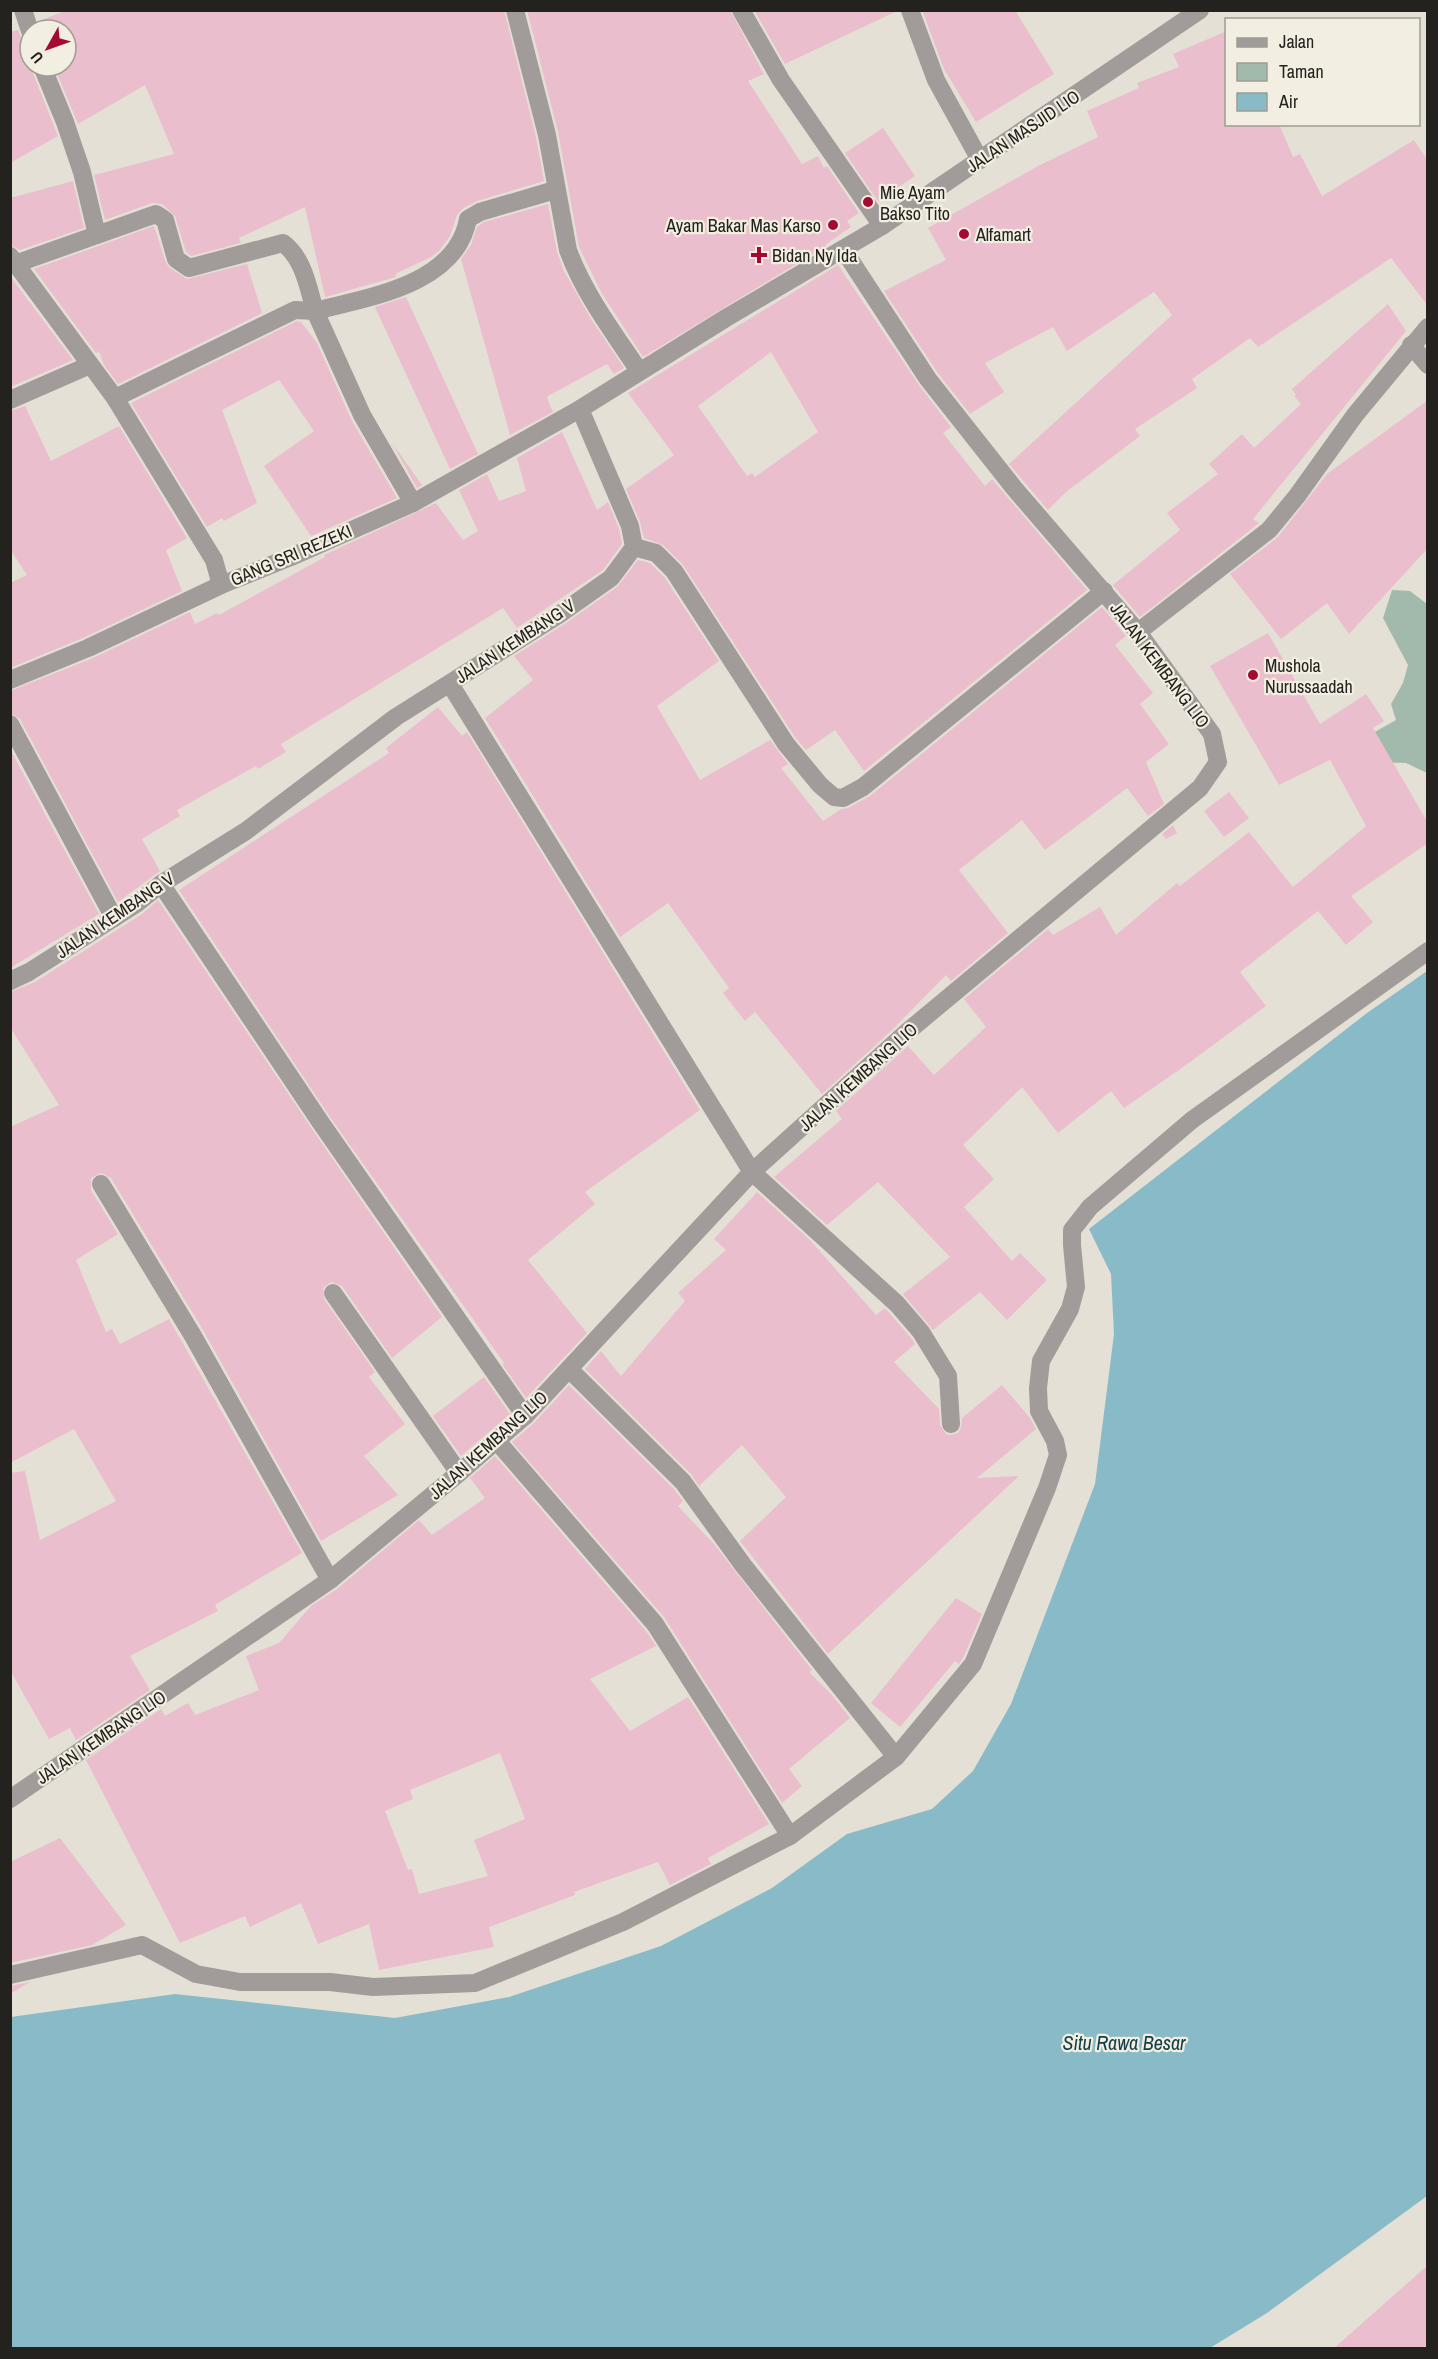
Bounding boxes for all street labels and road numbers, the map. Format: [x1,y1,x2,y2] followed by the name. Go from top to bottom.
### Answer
[961,84,1085,178] street label: JALAN MASJID LIO
[226,518,356,592] street label: GANG SRI REZEKI
[450,593,580,689] street label: JALAN KEMBANG V
[1104,597,1216,733] street label: JALAN KEMBANG LIO
[51,866,179,964] street label: JALAN KEMBANG V
[793,1017,923,1137] street label: JALAN KEMBANG LIO
[423,1385,553,1505] street label: JALAN KEMBANG LIO
[31,1684,171,1790] street label: JALAN KEMBANG LIO

